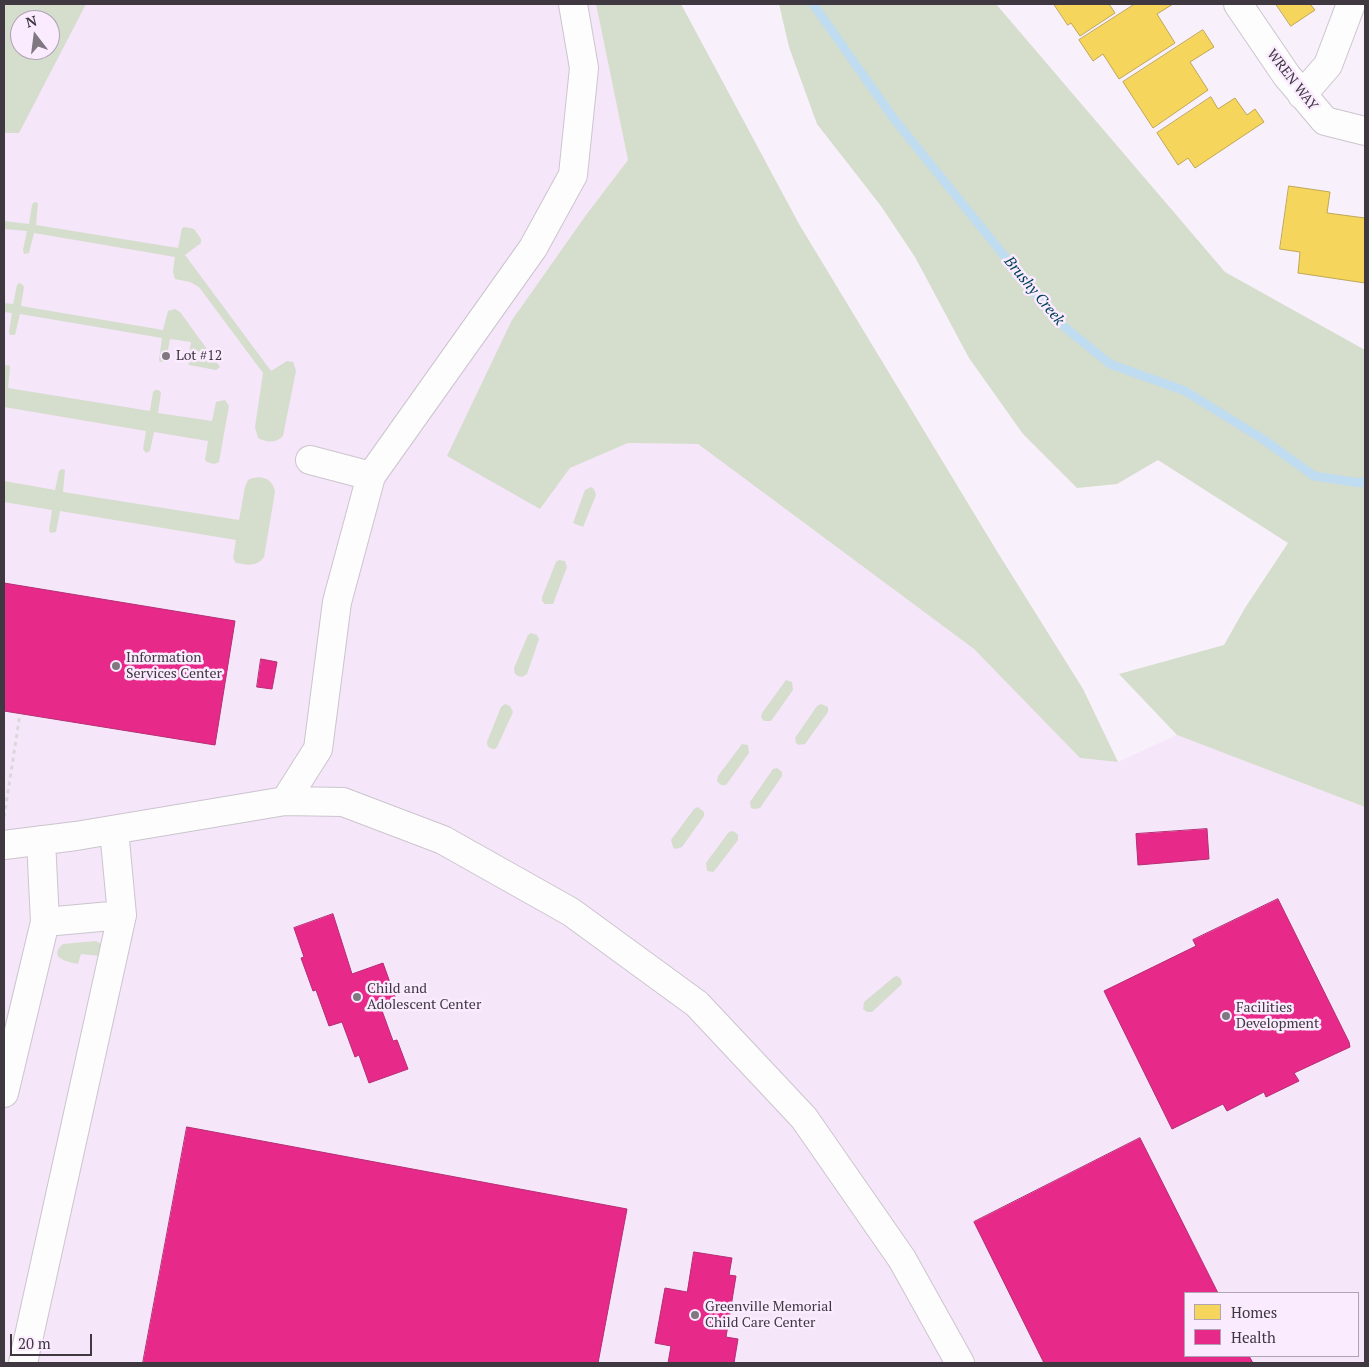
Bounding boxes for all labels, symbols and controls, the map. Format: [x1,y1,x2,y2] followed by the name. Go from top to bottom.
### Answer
[10,10,60,60] north arrow
[24,10,39,32] text: N
[1263,46,1321,114] street label: WREN WAY
[1000,253,1068,329] water label: Brushy Creek
[176,348,222,364] place label: Lot #12
[160,350,172,362] marker: Lot #12
[126,650,222,682] place label: Information Services Center
[110,660,122,672] marker: Information Services Center
[367,981,481,1014] place label: Child and Adolescent Center
[351,991,363,1003] marker: Child and Adolescent Center
[1236,1000,1319,1032] place label: Facilities Development
[1220,1010,1232,1022] marker: Facilities Development
[1184,1292,1359,1357] legend
[705,1299,832,1331] place label: Greenville Memorial Child Care Center
[1231,1302,1277,1322] text: Homes
[689,1309,701,1321] marker: Greenville Memorial Child Care Center
[12,1324,95,1356] scale bar
[1231,1327,1276,1347] text: Health
[18,1333,51,1353] text: 20 m

